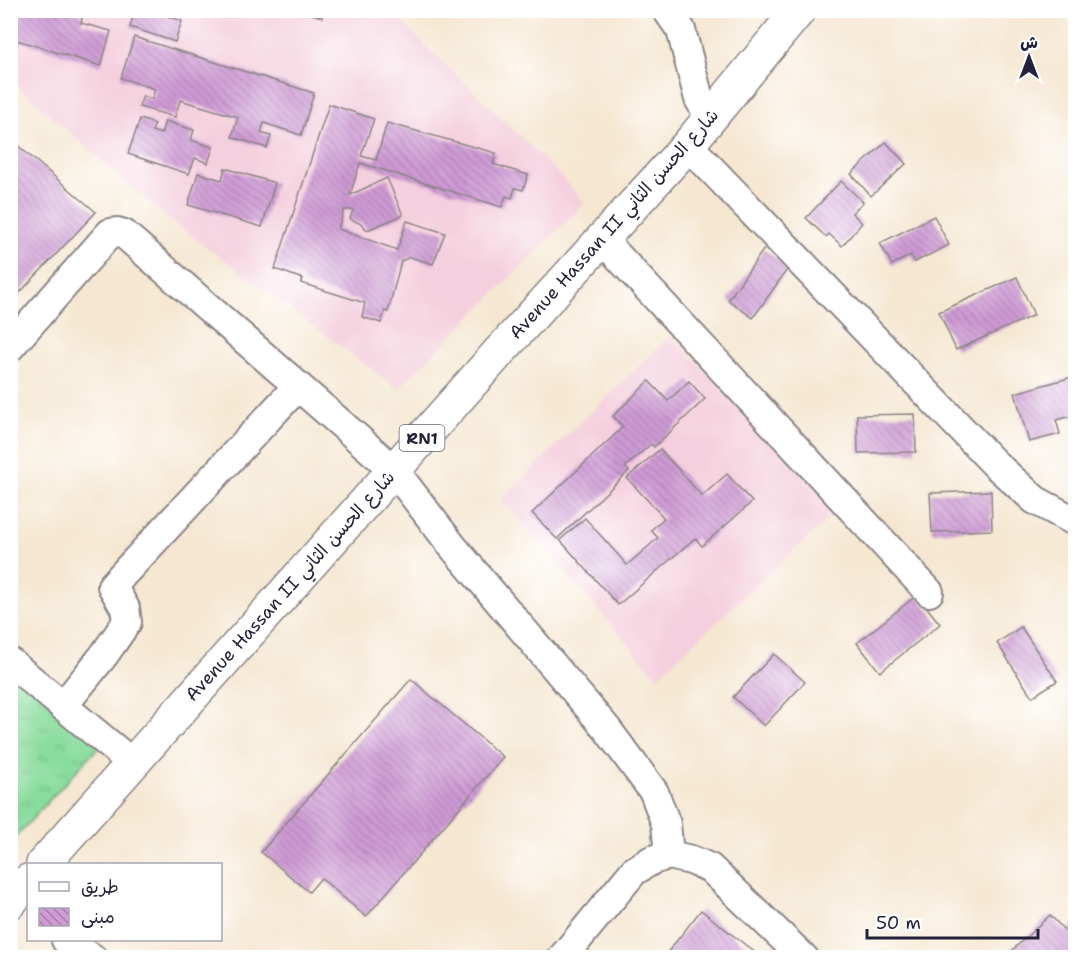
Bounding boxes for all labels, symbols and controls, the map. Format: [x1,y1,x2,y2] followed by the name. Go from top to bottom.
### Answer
[999,27,1059,87] north arrow
[1020,32,1038,53] text: ش
[504,104,727,347] street label: Avenue Hassan II شارع الحسن الثاني
[400,425,444,451] road number: RN1
[180,466,403,709] street label: Avenue Hassan II شارع الحسن الثاني
[27,863,222,941] legend
[81,875,119,899] text: طريق
[867,902,1038,940] scale bar
[81,905,115,929] text: مبنى
[876,911,921,935] text: 50 m

